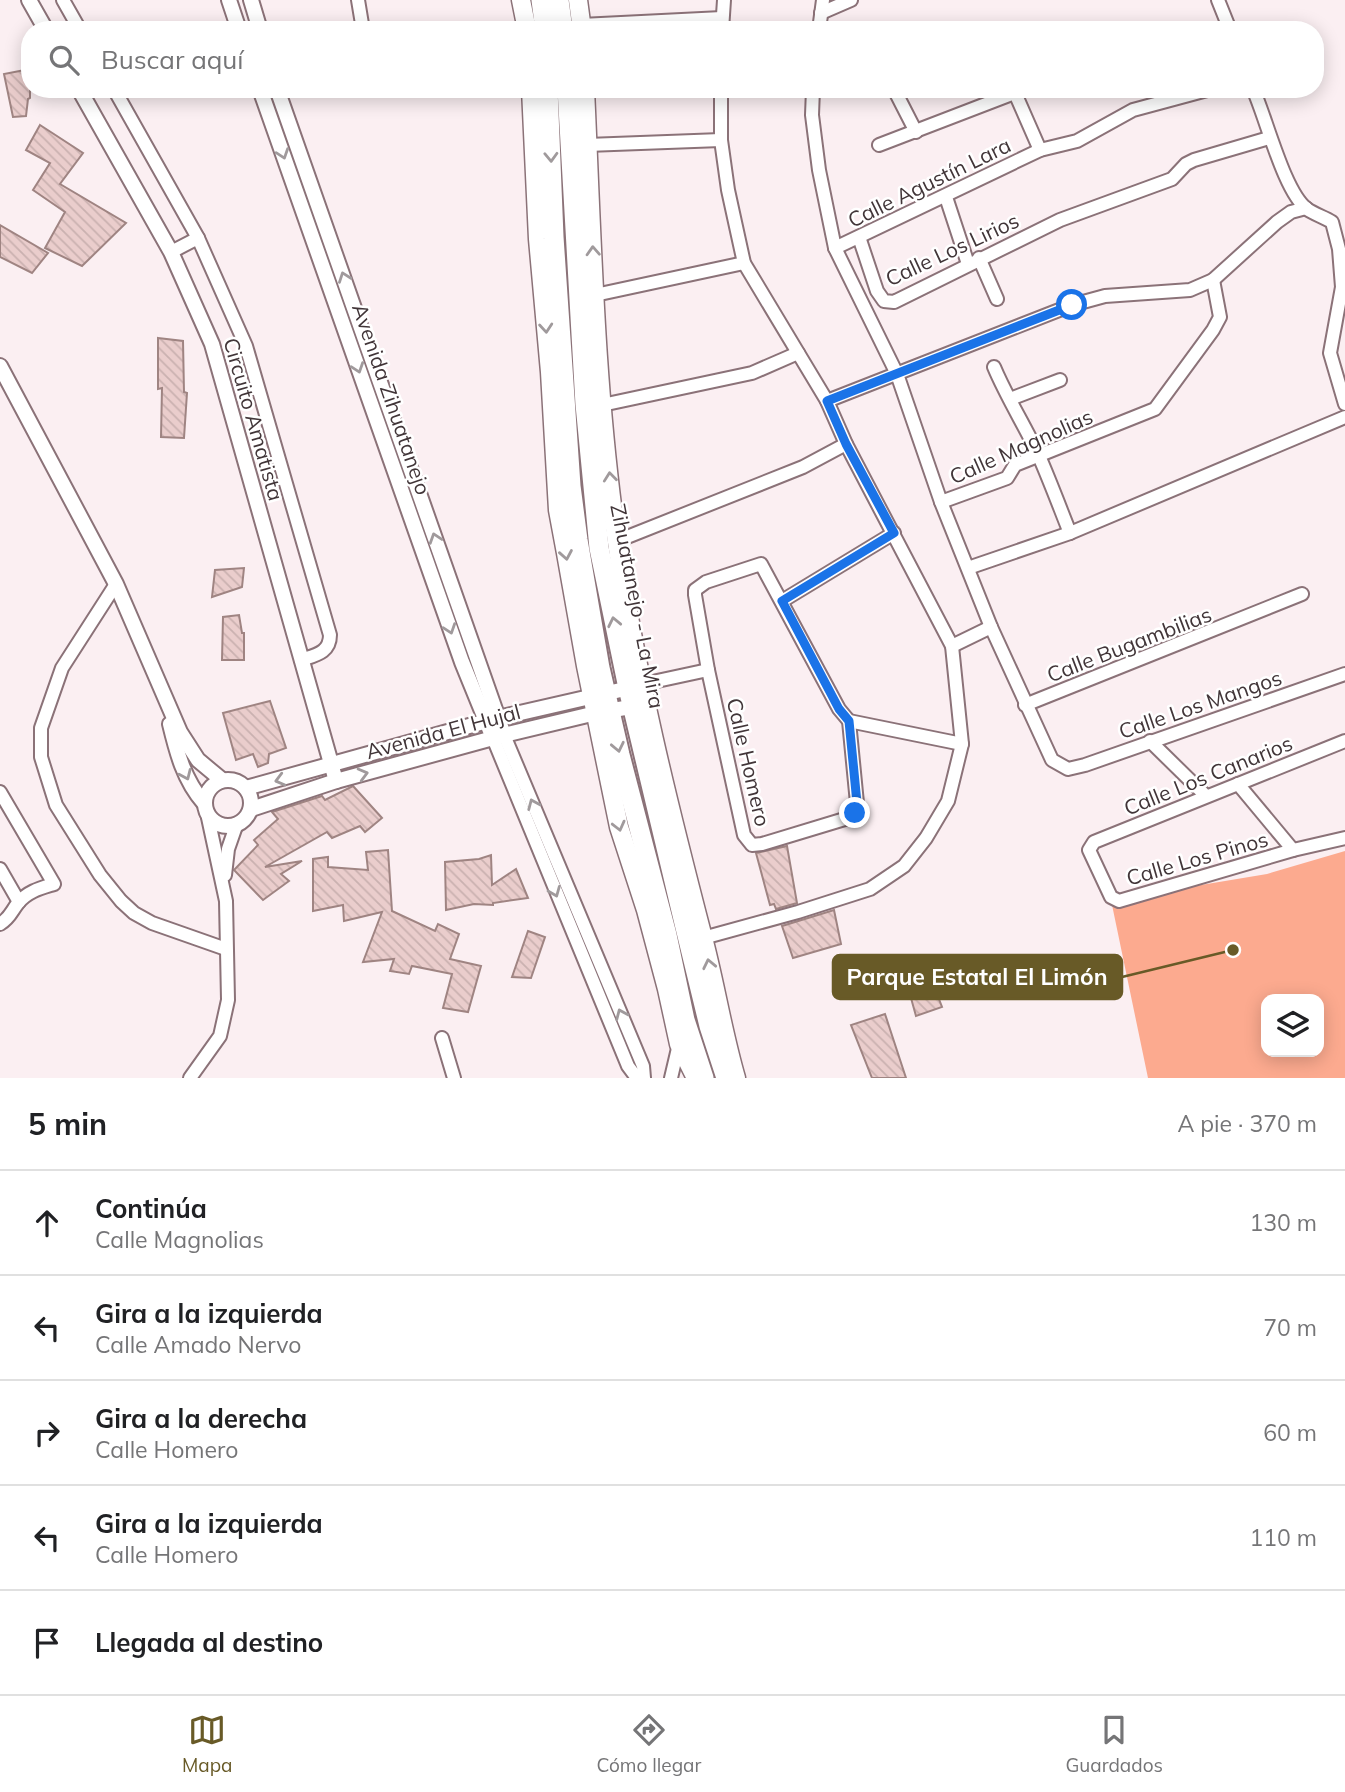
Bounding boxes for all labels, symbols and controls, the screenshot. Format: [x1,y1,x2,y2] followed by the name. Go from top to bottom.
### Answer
[21,21,1324,98] search box
[45,41,83,79] icon: search
[101,43,244,76] text: Buscar aquí
[843,131,1015,233] street label: Calle Agustín Lara
[275,147,289,159] one-way arrow
[543,152,558,163] one-way arrow
[881,207,1023,291] street label: Calle Los Lirios
[585,245,600,256] one-way arrow
[338,271,352,283] one-way arrow
[1056,289,1087,320] route start
[347,300,437,498] street label: Avenida Zihuatanejo
[538,323,553,334] one-way arrow
[218,335,290,503] street label: Circuito Amatista
[350,362,364,374] one-way arrow
[945,403,1097,489] street label: Calle Magnolias
[602,472,617,483] one-way arrow
[605,502,671,710] street label: Zihuatanejo - La Mira
[429,532,443,544] one-way arrow
[558,549,573,561] one-way arrow
[1043,601,1215,687] street label: Calle Bugambilias
[608,616,623,628] one-way arrow
[442,623,456,635] one-way arrow
[1115,664,1285,744] street label: Calle Los Mangos
[722,695,776,829] street label: Calle Homero
[363,698,523,764] street label: Avenida El Hujal
[1120,729,1296,821] street label: Calle Los Canarios
[610,741,625,753] one-way arrow
[178,767,192,780] one-way arrow
[357,768,369,782] one-way arrow
[274,771,286,786] one-way arrow
[839,797,870,828] route end
[528,799,542,811] one-way arrow
[611,820,625,832] one-way arrow
[1123,825,1271,891] street label: Calle Los Pinos
[547,885,561,897] one-way arrow
[833,955,1122,999] callout: Parque Estatal El Limón
[702,958,717,970] one-way arrow
[846,962,1108,991] text: Parque Estatal El Limón
[1261,994,1324,1057] map controls
[1261,994,1324,1057] button: layers
[616,1009,630,1021] one-way arrow
[28,1105,107,1143] text: 5 min
[1177,1109,1317,1138] text: A pie · 370 m
[95,1192,207,1225] text: Continúa
[28,1204,66,1242] icon: ahead
[1249,1208,1317,1237] text: 130 m
[95,1225,264,1254] text: Calle Magnolias
[95,1297,323,1330] text: Gira a la izquierda
[28,1309,66,1347] icon: left
[1263,1313,1317,1342] text: 70 m
[95,1330,301,1359] text: Calle Amado Nervo
[95,1402,307,1435] text: Gira a la derecha
[28,1414,66,1452] icon: right
[1263,1418,1317,1447] text: 60 m
[95,1435,238,1464] text: Calle Homero
[95,1507,323,1540] text: Gira a la izquierda
[28,1519,66,1557] icon: left
[1249,1523,1317,1552] text: 110 m
[95,1540,238,1569] text: Calle Homero
[28,1624,66,1662] icon: arrive
[95,1626,323,1659] text: Llegada al destino
[182,1711,233,1777] tab: Mapa
[597,1711,701,1777] tab: Cómo llegar
[1065,1711,1163,1777] tab: Guardados

